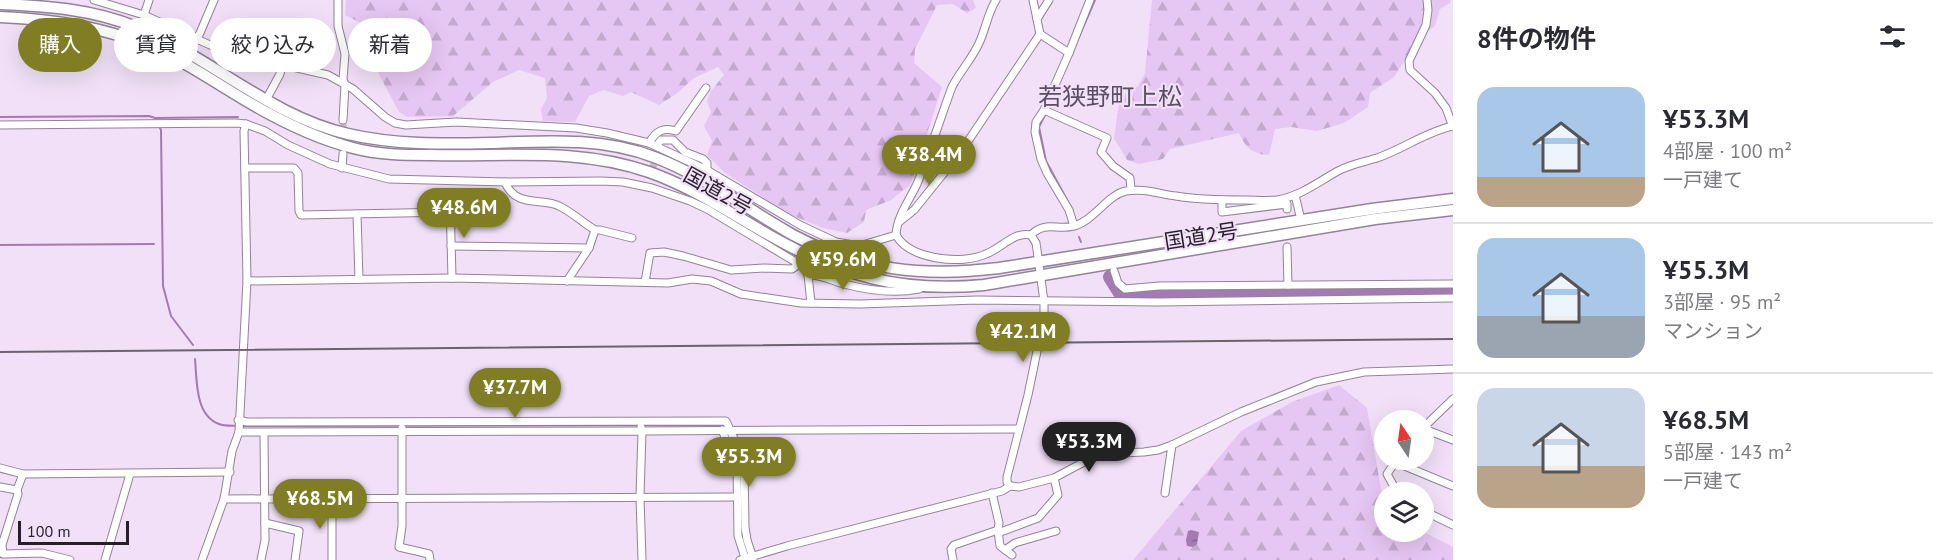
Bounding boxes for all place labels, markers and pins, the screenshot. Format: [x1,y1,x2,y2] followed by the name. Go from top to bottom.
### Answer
[880,135,978,186] pin: ¥38.4M
[415,188,513,239] pin: ¥48.6M
[794,240,892,291] pin: ¥59.6M
[974,312,1072,363] pin: ¥42.1M
[466,368,564,419] pin: ¥37.7M
[1040,422,1138,473] pin: ¥53.3M
[700,437,798,488] pin: ¥55.3M
[271,479,369,530] pin: ¥68.5M

